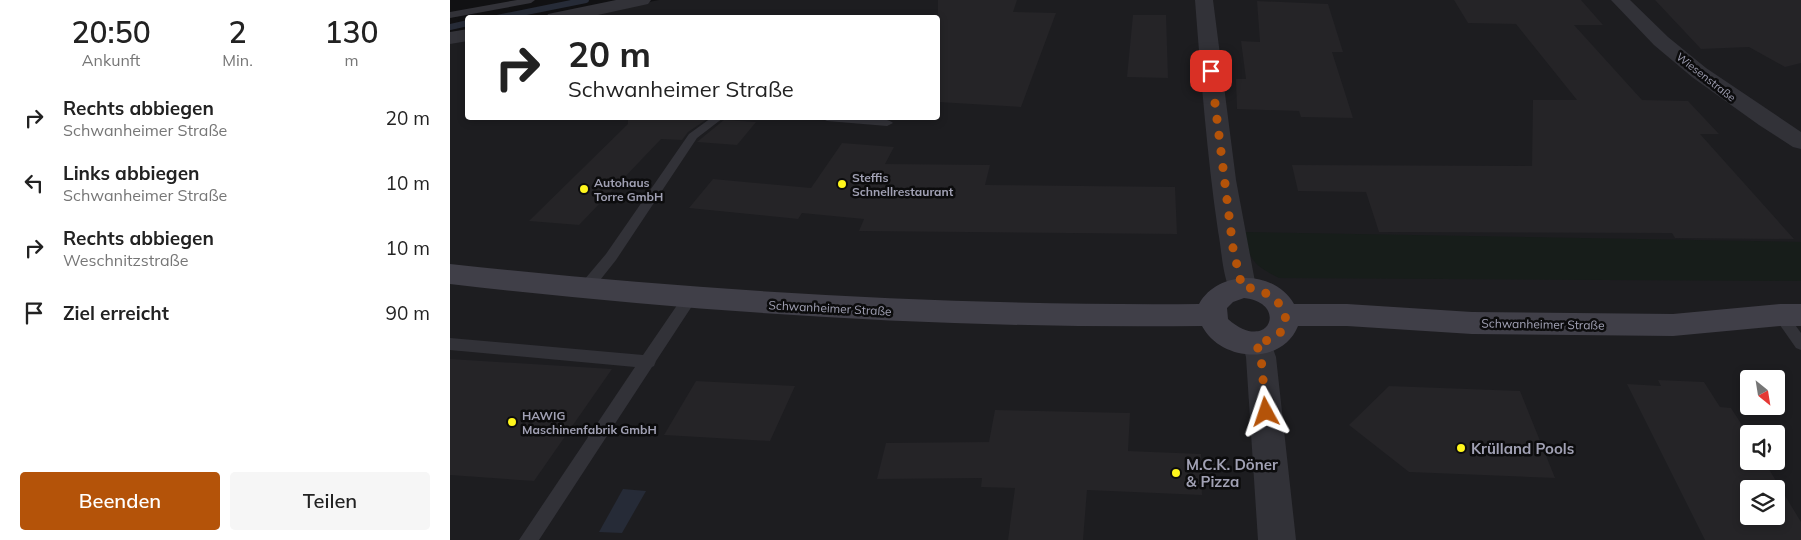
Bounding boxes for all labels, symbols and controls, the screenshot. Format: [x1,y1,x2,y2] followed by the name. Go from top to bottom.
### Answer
[72,13,151,51] text: 20:50
[229,13,247,51] text: 2
[324,13,378,51] text: 130
[568,32,651,76] text: 20 m
[485,35,550,100] icon: right
[1674,49,1738,105] street label: Wiesenstraße
[82,50,140,70] text: Ankunft
[222,50,253,70] text: Min.
[344,50,358,70] text: m
[1190,50,1232,92] pin
[1197,57,1225,85] icon: arrive
[568,75,794,103] text: Schwanheimer Straße
[63,96,214,120] text: Rechts abbiegen
[20,104,48,132] icon: right
[386,106,430,130] text: 20 m
[63,120,227,140] text: Schwanheimer Straße
[63,161,200,185] text: Links abbiegen
[20,169,48,197] icon: left
[852,170,954,199] place label: Steffis Schnellrestaurant
[386,171,430,195] text: 10 m
[594,175,663,204] place label: Autohaus Torre GmbH
[836,178,848,190] marker: Steffis Schnellrestaurant
[578,183,590,195] marker: Autohaus Torre GmbH
[63,185,227,205] text: Schwanheimer Straße
[63,226,214,250] text: Rechts abbiegen
[20,234,48,262] icon: right
[386,236,430,260] text: 10 m
[63,250,188,270] text: Weschnitzstraße
[768,297,892,319] street label: Schwanheimer Straße
[20,299,48,327] icon: arrive
[63,301,169,325] text: Ziel erreicht
[386,301,430,325] text: 90 m
[1481,315,1605,333] street label: Schwanheimer Straße
[1740,370,1785,415] north arrow
[1740,370,1785,525] map controls
[1239,385,1291,437] position arrow
[522,408,657,437] place label: HAWIG Maschinenfabrik GmbH
[506,416,518,428] marker: HAWIG Maschinenfabrik GmbH
[1740,425,1785,470] button: sound
[1471,439,1574,458] place label: Krülland Pools
[1455,442,1467,454] marker: Krülland Pools
[1186,455,1278,491] place label: M.C.K. Döner & Pizza
[1170,467,1182,479] marker: M.C.K. Döner & Pizza
[20,472,220,530] button: Beenden
[230,472,430,530] button: Teilen
[1740,480,1785,525] button: layers

